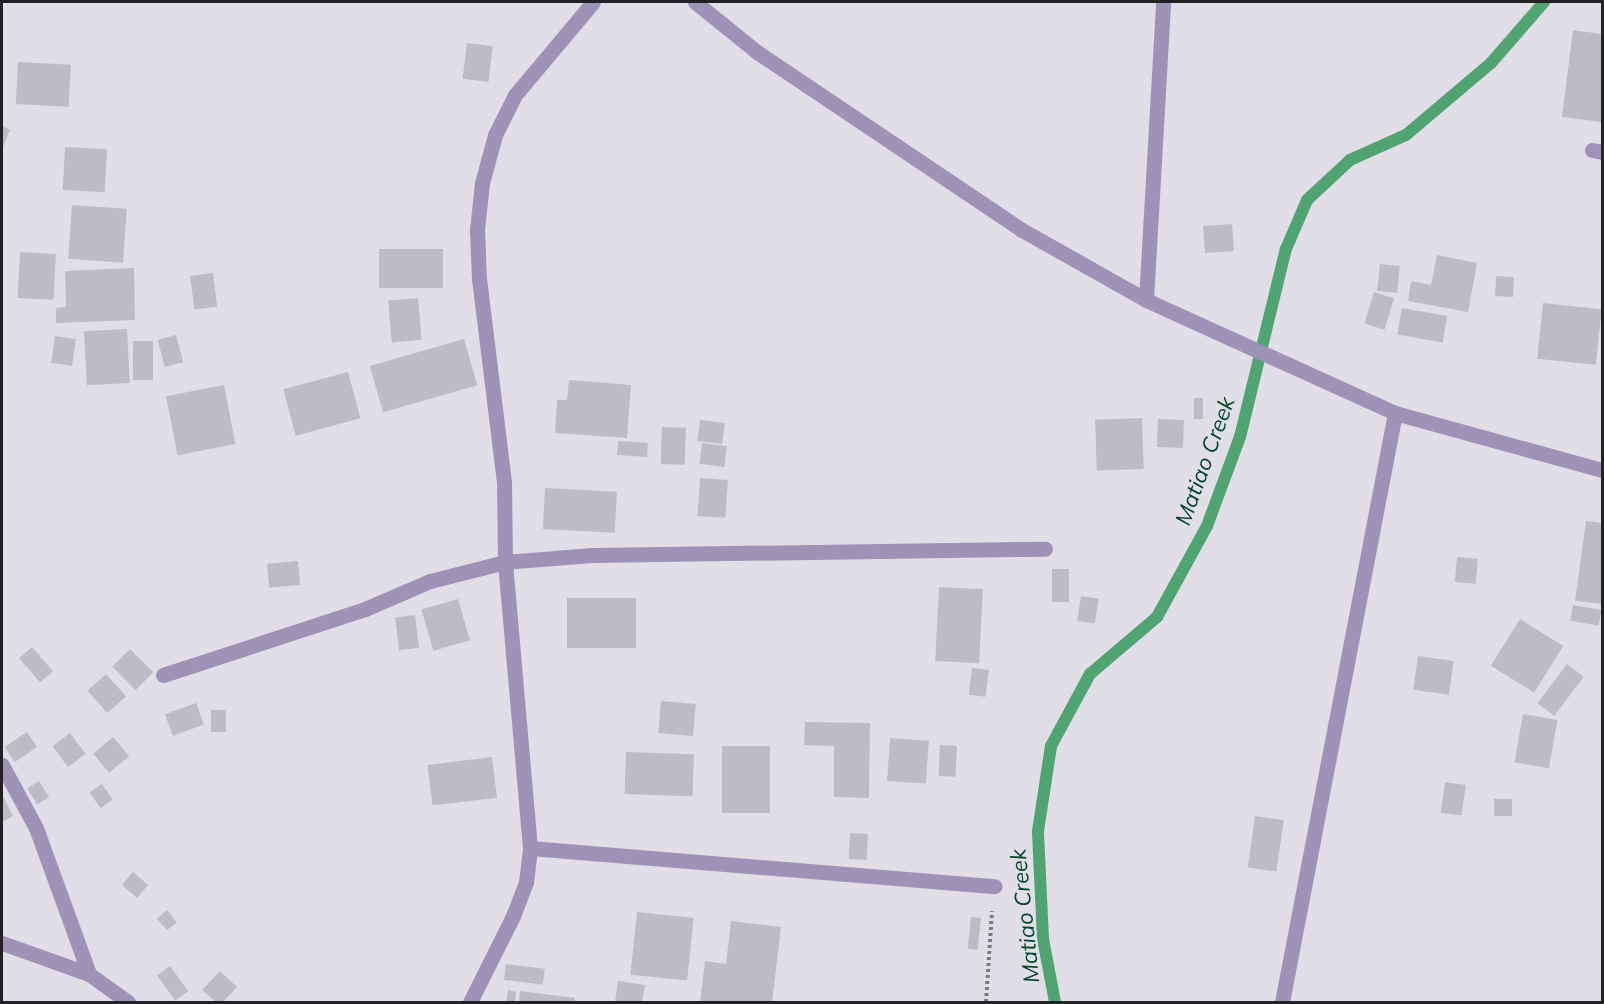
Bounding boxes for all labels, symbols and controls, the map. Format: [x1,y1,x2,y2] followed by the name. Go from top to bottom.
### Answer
[1170,393,1240,529] water label: Matiao Creek
[1005,848,1045,984] water label: Matiao Creek

